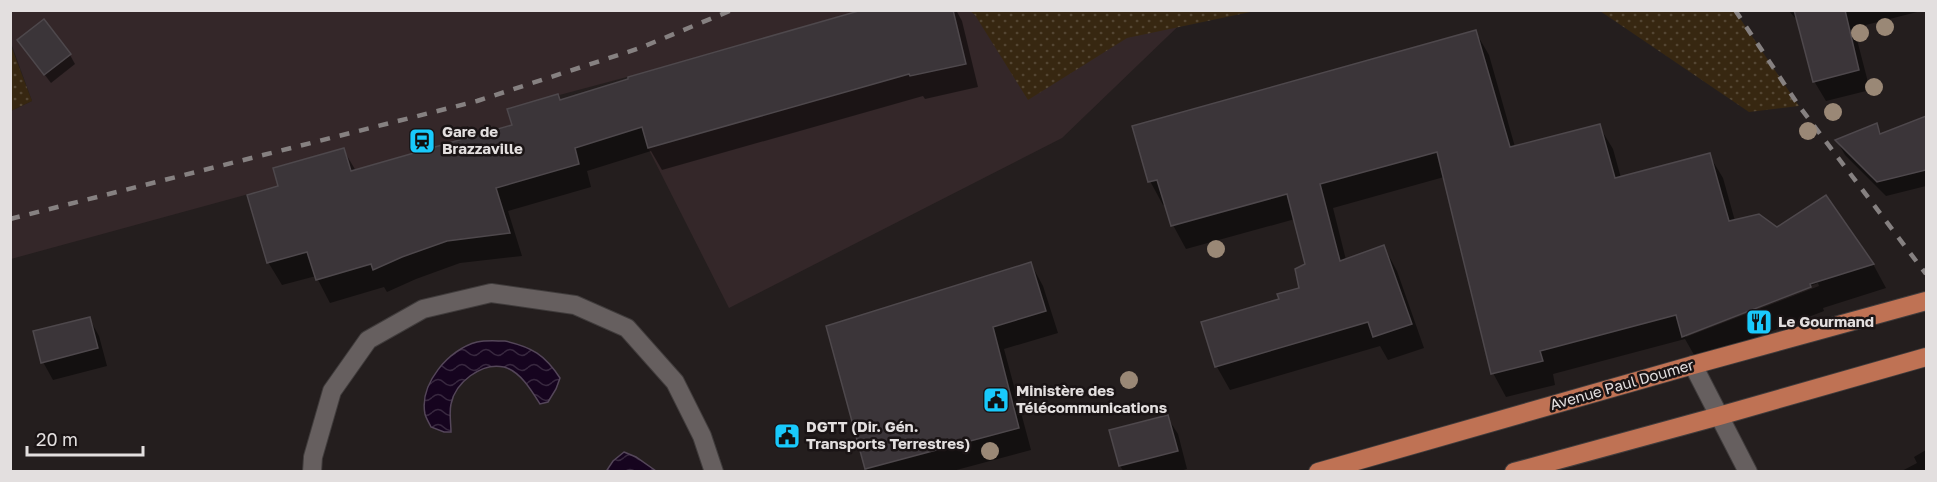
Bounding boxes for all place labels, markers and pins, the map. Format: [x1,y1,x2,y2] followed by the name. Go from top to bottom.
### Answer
[442,122,523,157] place label: Gare de Brazzaville
[407,126,437,156] station icon: Gare de Brazzaville
[1744,307,1774,337] restaurant icon: Le Gourmand
[1778,312,1874,330] place label: Le Gourmand
[1016,381,1167,416] place label: Ministère des Télécommunications
[981,385,1011,415] public building icon: Ministère des Télécommunications
[806,417,970,452] place label: DGTT (Dir. Gén. Transports Terrestres)
[772,421,802,451] public building icon: DGTT (Dir. Gén. Transports Terrestres)

